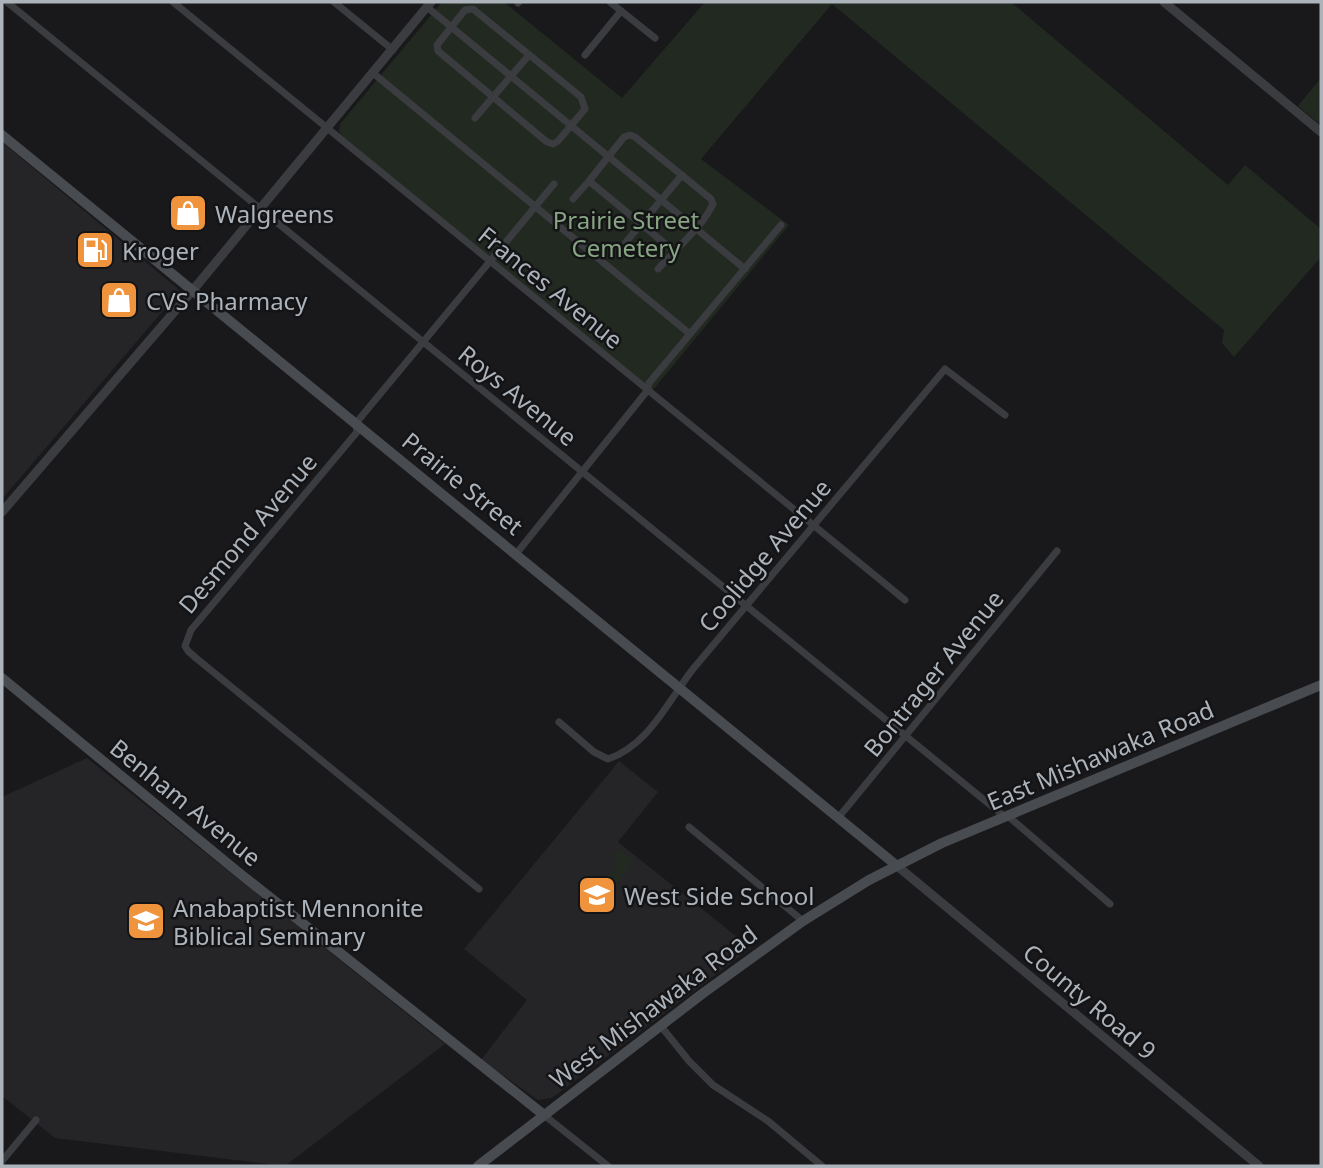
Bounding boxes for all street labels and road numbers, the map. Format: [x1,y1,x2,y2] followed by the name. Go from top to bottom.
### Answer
[472,218,630,356] street label: Frances Avenue
[452,337,584,453] street label: Roys Avenue
[396,424,531,542] street label: Prairie Street
[170,446,324,620] street label: Desmond Avenue
[690,472,838,638] street label: Coolidge Avenue
[856,583,1010,763] street label: Bontrager Avenue
[981,692,1219,818] street label: East Mishawaka Road
[104,731,268,873] street label: Benham Avenue
[542,917,764,1095] street label: West Mishawaka Road
[1017,936,1163,1066] street label: County Road 9

